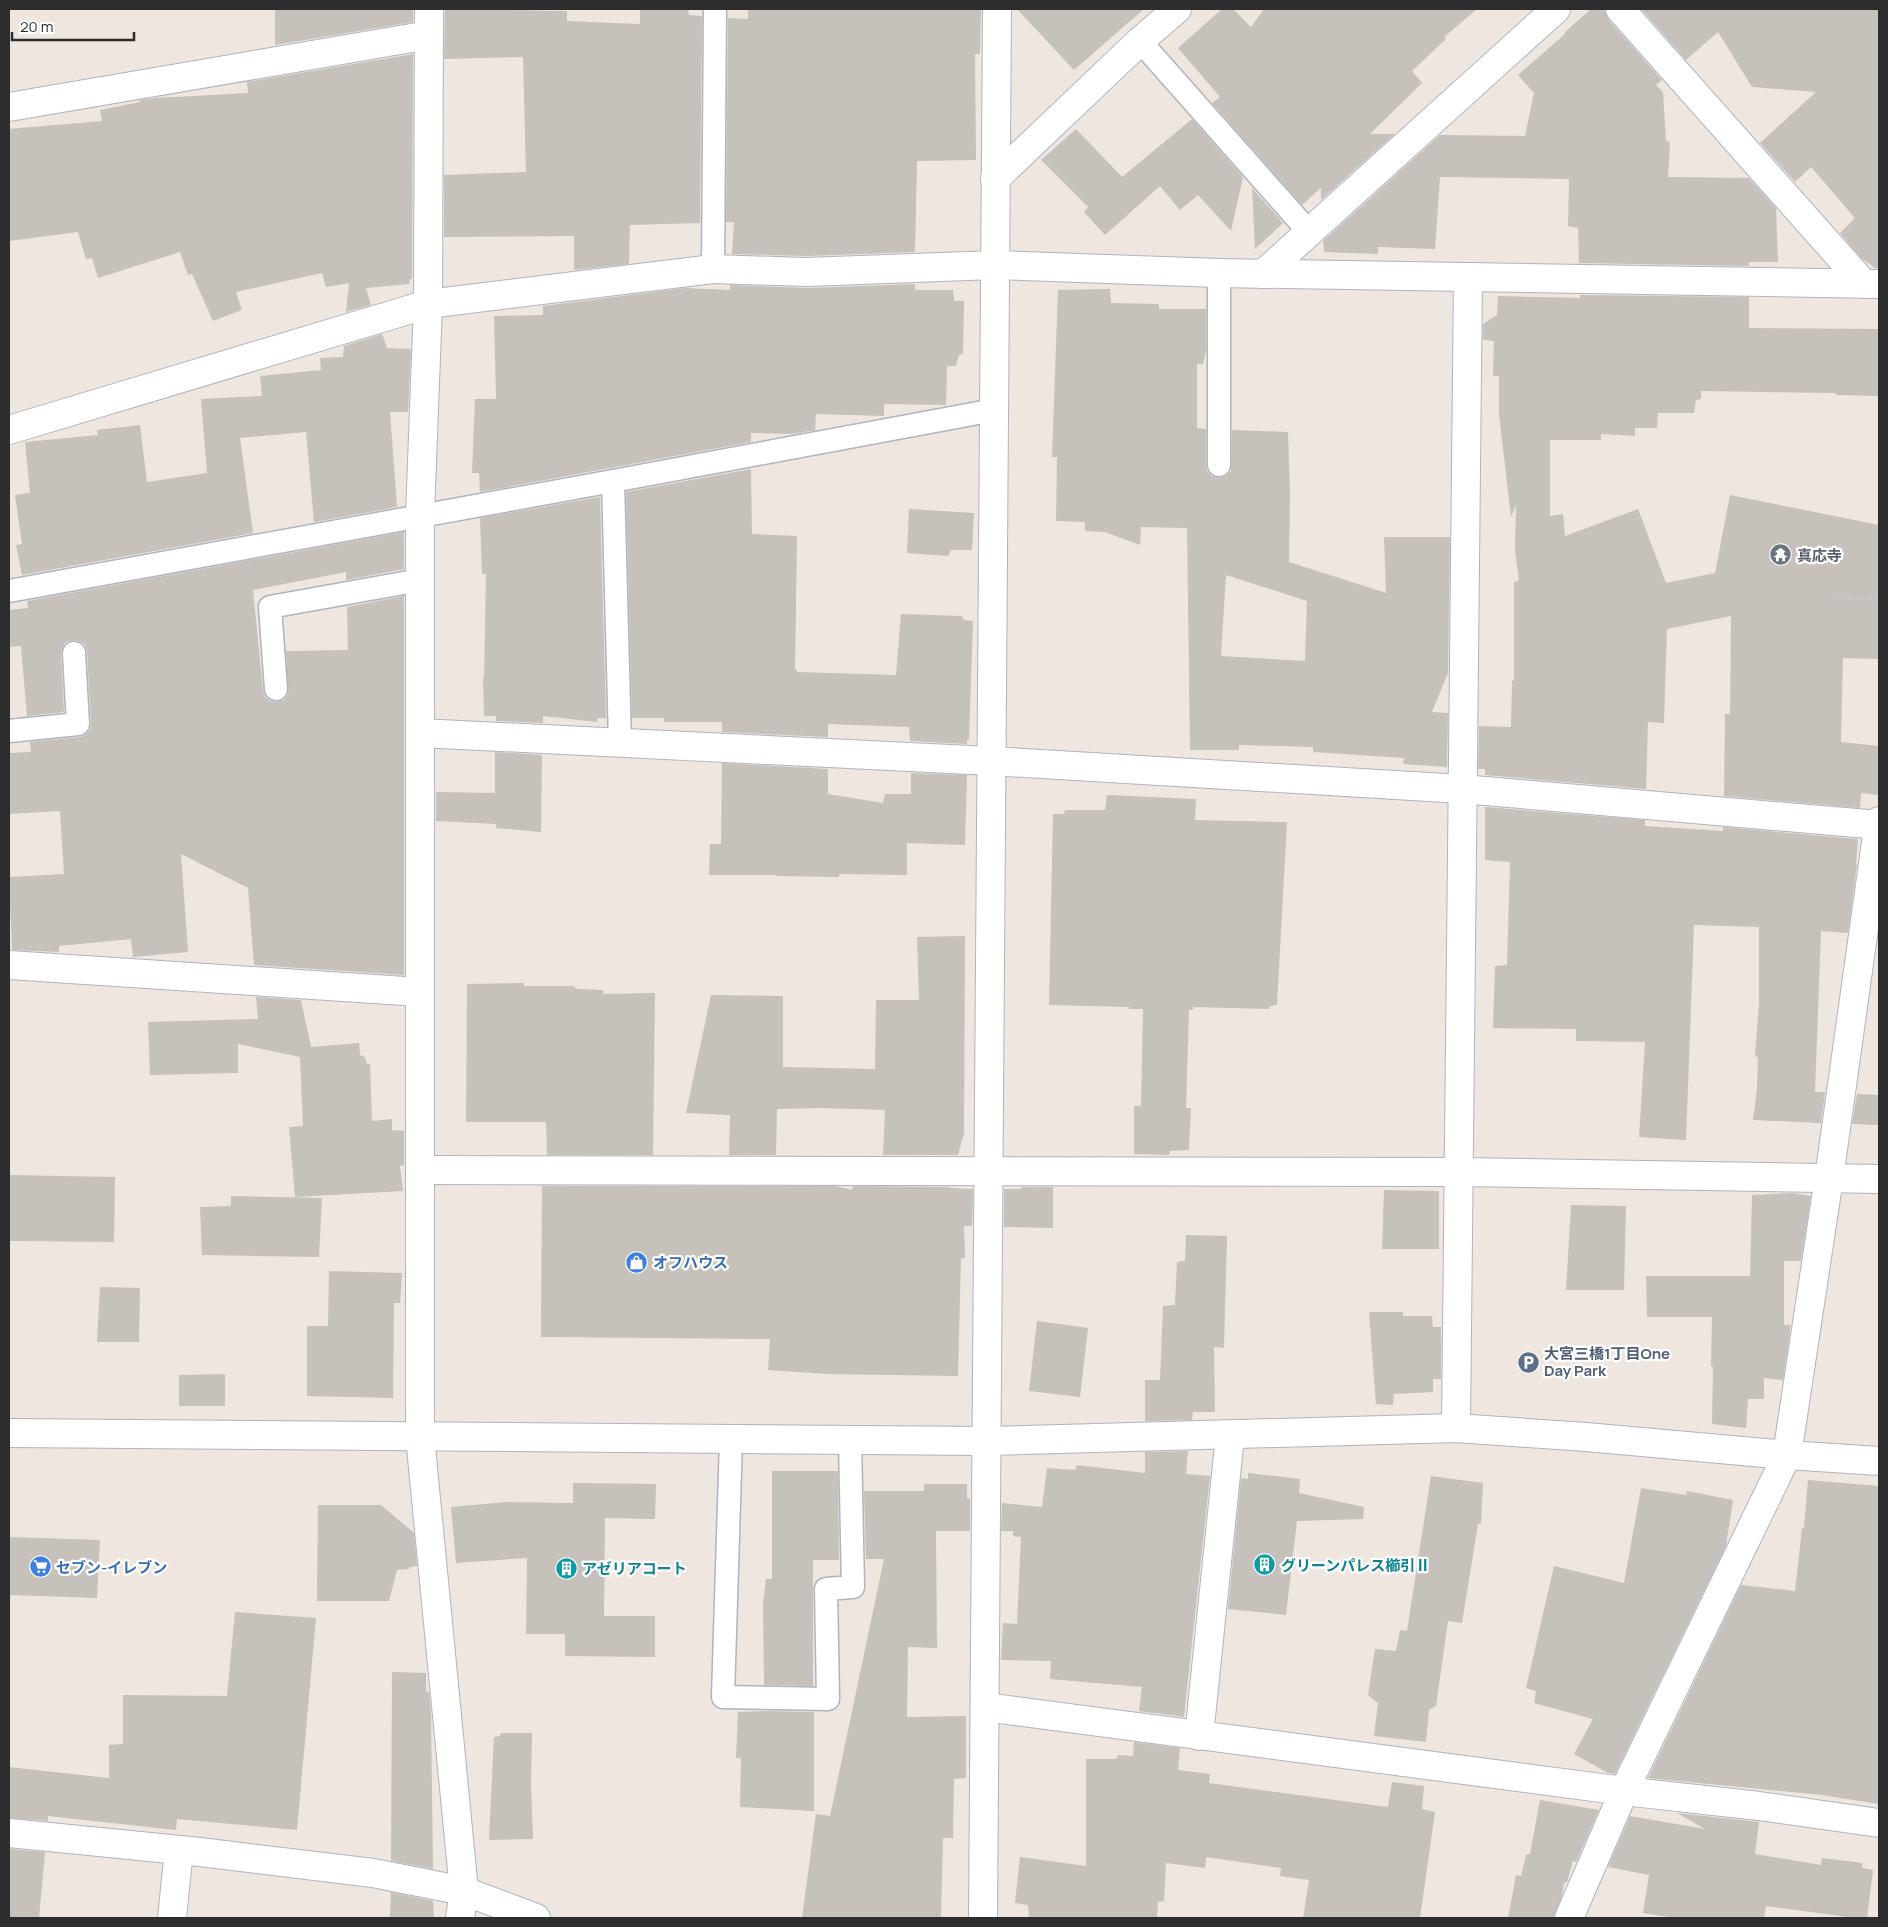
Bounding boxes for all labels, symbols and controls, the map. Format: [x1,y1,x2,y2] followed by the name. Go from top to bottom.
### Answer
[12,10,135,42] scale bar
[20,16,53,37] text: 20 m
[1769,543,1793,567] temple icon: 真応寺
[1797,545,1842,566] place label: 真応寺
[625,1250,649,1274] shop icon: オフハウス
[653,1252,728,1273] place label: オフハウス
[1544,1343,1670,1381] place label: 大宮三橋1丁目One Day Park
[1516,1350,1540,1374] parking icon: 大宮三橋1丁目One Day Park
[1253,1553,1277,1577] building icon: グリーンパレス櫛引Ⅱ
[28,1555,52,1579] supermarket icon: セブン-イレブン
[1281,1555,1430,1576] place label: グリーンパレス櫛引Ⅱ
[554,1556,578,1580] building icon: アゼリアコート
[56,1557,167,1578] place label: セブン-イレブン
[582,1558,687,1579] place label: アゼリアコート

